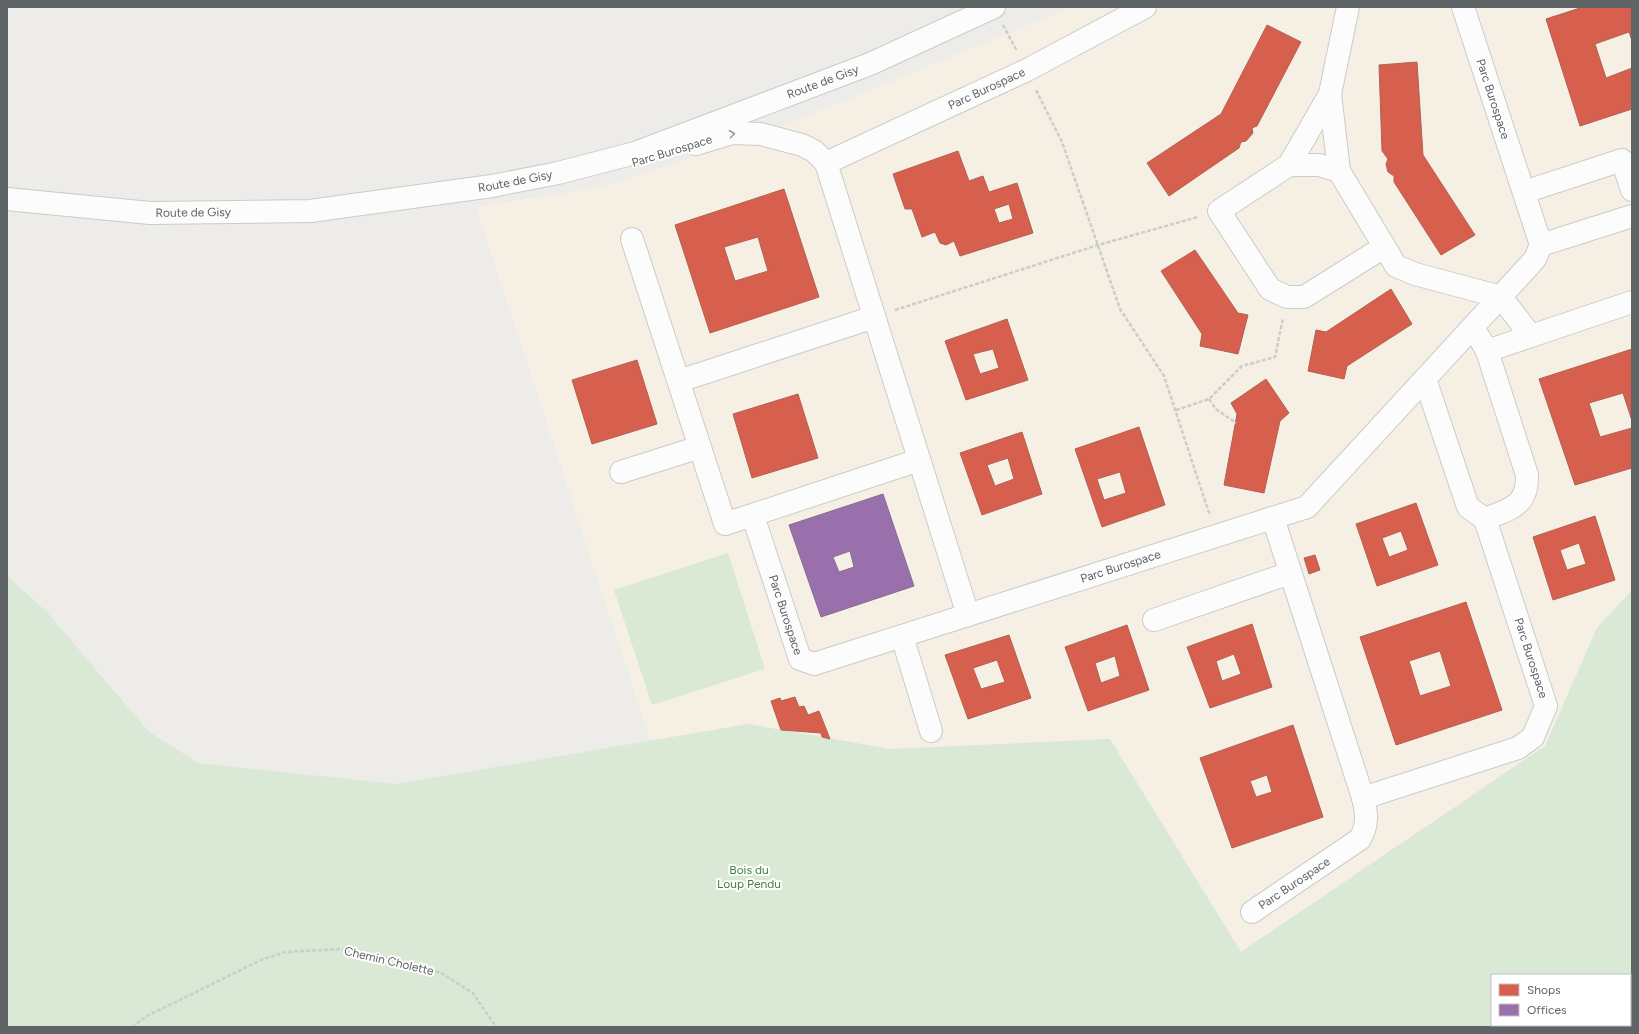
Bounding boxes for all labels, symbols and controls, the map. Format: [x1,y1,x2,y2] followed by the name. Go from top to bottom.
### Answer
[1473,57,1513,141] street label: Parc Burospace
[785,62,861,102] street label: Route de Gisy
[946,65,1028,113] street label: Parc Burospace
[729,130,735,139] one-way arrow
[630,132,714,170] street label: Parc Burospace
[477,167,554,195] street label: Route de Gisy
[155,205,232,220] street label: Route de Gisy
[1079,547,1163,586] street label: Parc Burospace
[766,573,805,657] street label: Parc Burospace
[1511,616,1551,700] street label: Parc Burospace
[1256,854,1333,913] street label: Parc Burospace
[717,863,781,891] park label: Bois du Loup Pendu
[343,944,436,978] street label: Chemin Cholette
[1491,974,1631,1026] legend
[1527,983,1561,997] text: Shops
[1527,1003,1567,1017] text: Offices

